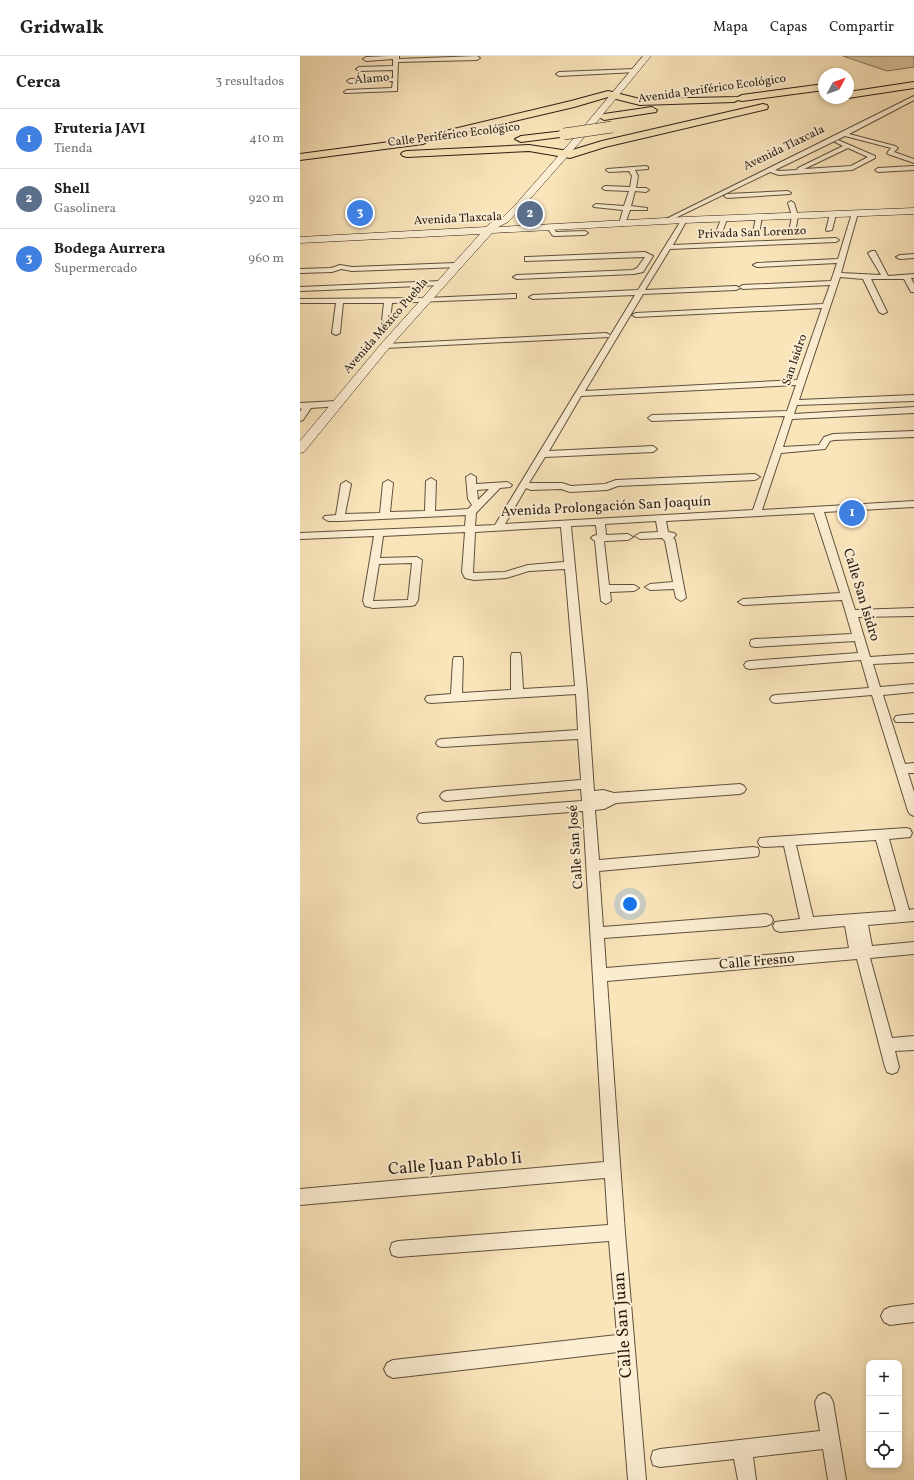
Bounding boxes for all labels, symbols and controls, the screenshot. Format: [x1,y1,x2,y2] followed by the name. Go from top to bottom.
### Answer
[20,15,104,41] text: Gridwalk
[713,18,748,37] text: Mapa
[770,18,807,37] text: Capas
[829,18,894,37] text: Compartir
[818,68,854,104] north arrow
[354,69,390,88] street label: Álamo
[16,71,61,94] text: Cerca
[637,71,787,107] street label: Avenida Periférico Ecológico
[215,73,284,91] text: 3 resultados
[54,119,145,140] text: Fruteria JAVI
[387,119,521,151] street label: Calle Periférico Ecológico
[741,121,827,175] street label: Avenida Tlaxcala
[26,130,32,148] text: 1
[249,130,284,148] text: 410 m
[54,140,93,158] text: Tienda
[54,179,90,200] text: Shell
[26,190,32,208] text: 2
[248,190,284,208] text: 920 m
[347,198,373,228] pin: 3
[517,199,543,229] pin: 2
[54,200,116,218] text: Gasolinera
[413,209,503,229] street label: Avenida Tlaxcala
[697,223,807,243] street label: Privada San Lorenzo
[54,239,165,260] text: Bodega Aurrera
[26,250,32,268] text: 3
[248,250,284,268] text: 960 m
[54,260,137,278] text: Supermercado
[340,275,432,377] street label: Avenida México Puebla
[779,332,811,388] street label: San Isidro
[500,492,712,522] street label: Avenida Prolongación San Joaquín
[839,498,865,528] pin: 1
[838,546,884,644] street label: Calle San Isidro
[564,804,588,890] street label: Calle San José
[620,894,640,914] your location
[718,949,796,975] street label: Calle Fresno
[387,1147,523,1181] street label: Calle Juan Pablo Ii
[608,1271,638,1379] street label: Calle San Juan
[866,1360,902,1468] map controls
[866,1360,902,1396] button: +
[866,1396,902,1432] button: −
[866,1432,902,1468] button: locate

